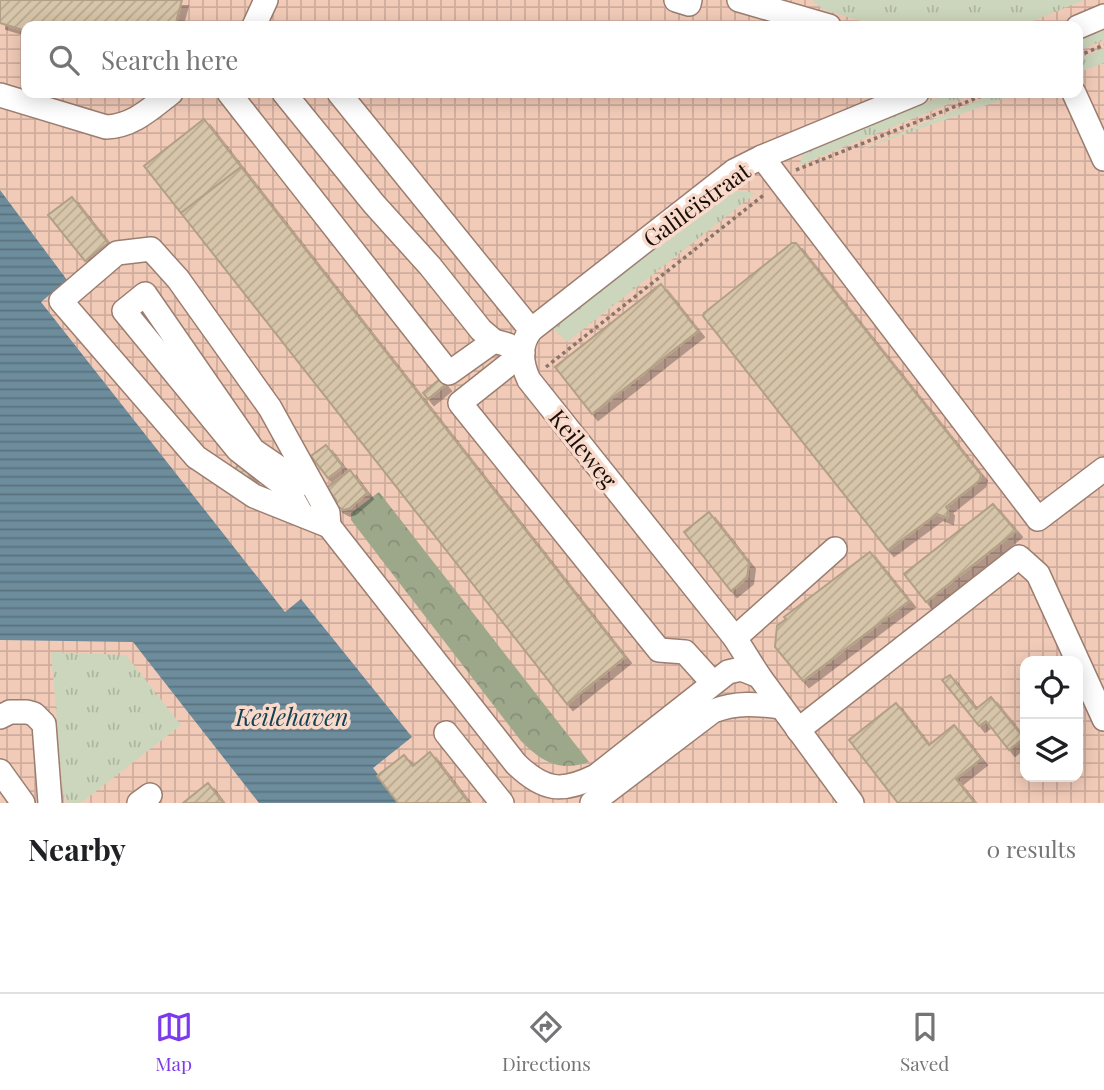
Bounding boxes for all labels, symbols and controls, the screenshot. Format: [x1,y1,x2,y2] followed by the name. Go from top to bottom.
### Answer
[21,21,1083,98] search box
[45,41,83,79] icon: search
[101,42,238,77] text: Search here
[636,154,756,253] street label: Galileïstraat
[543,402,625,494] street label: Keileweg
[1020,656,1083,782] map controls
[1020,656,1083,719] button: locate
[234,700,349,732] water label: Keilehaven
[1020,719,1083,782] button: layers
[28,829,126,869] text: Nearby
[986,833,1076,864] text: 0 results
[155,1008,193,1076] tab: Map
[502,1008,591,1076] tab: Directions
[900,1008,949,1076] tab: Saved

